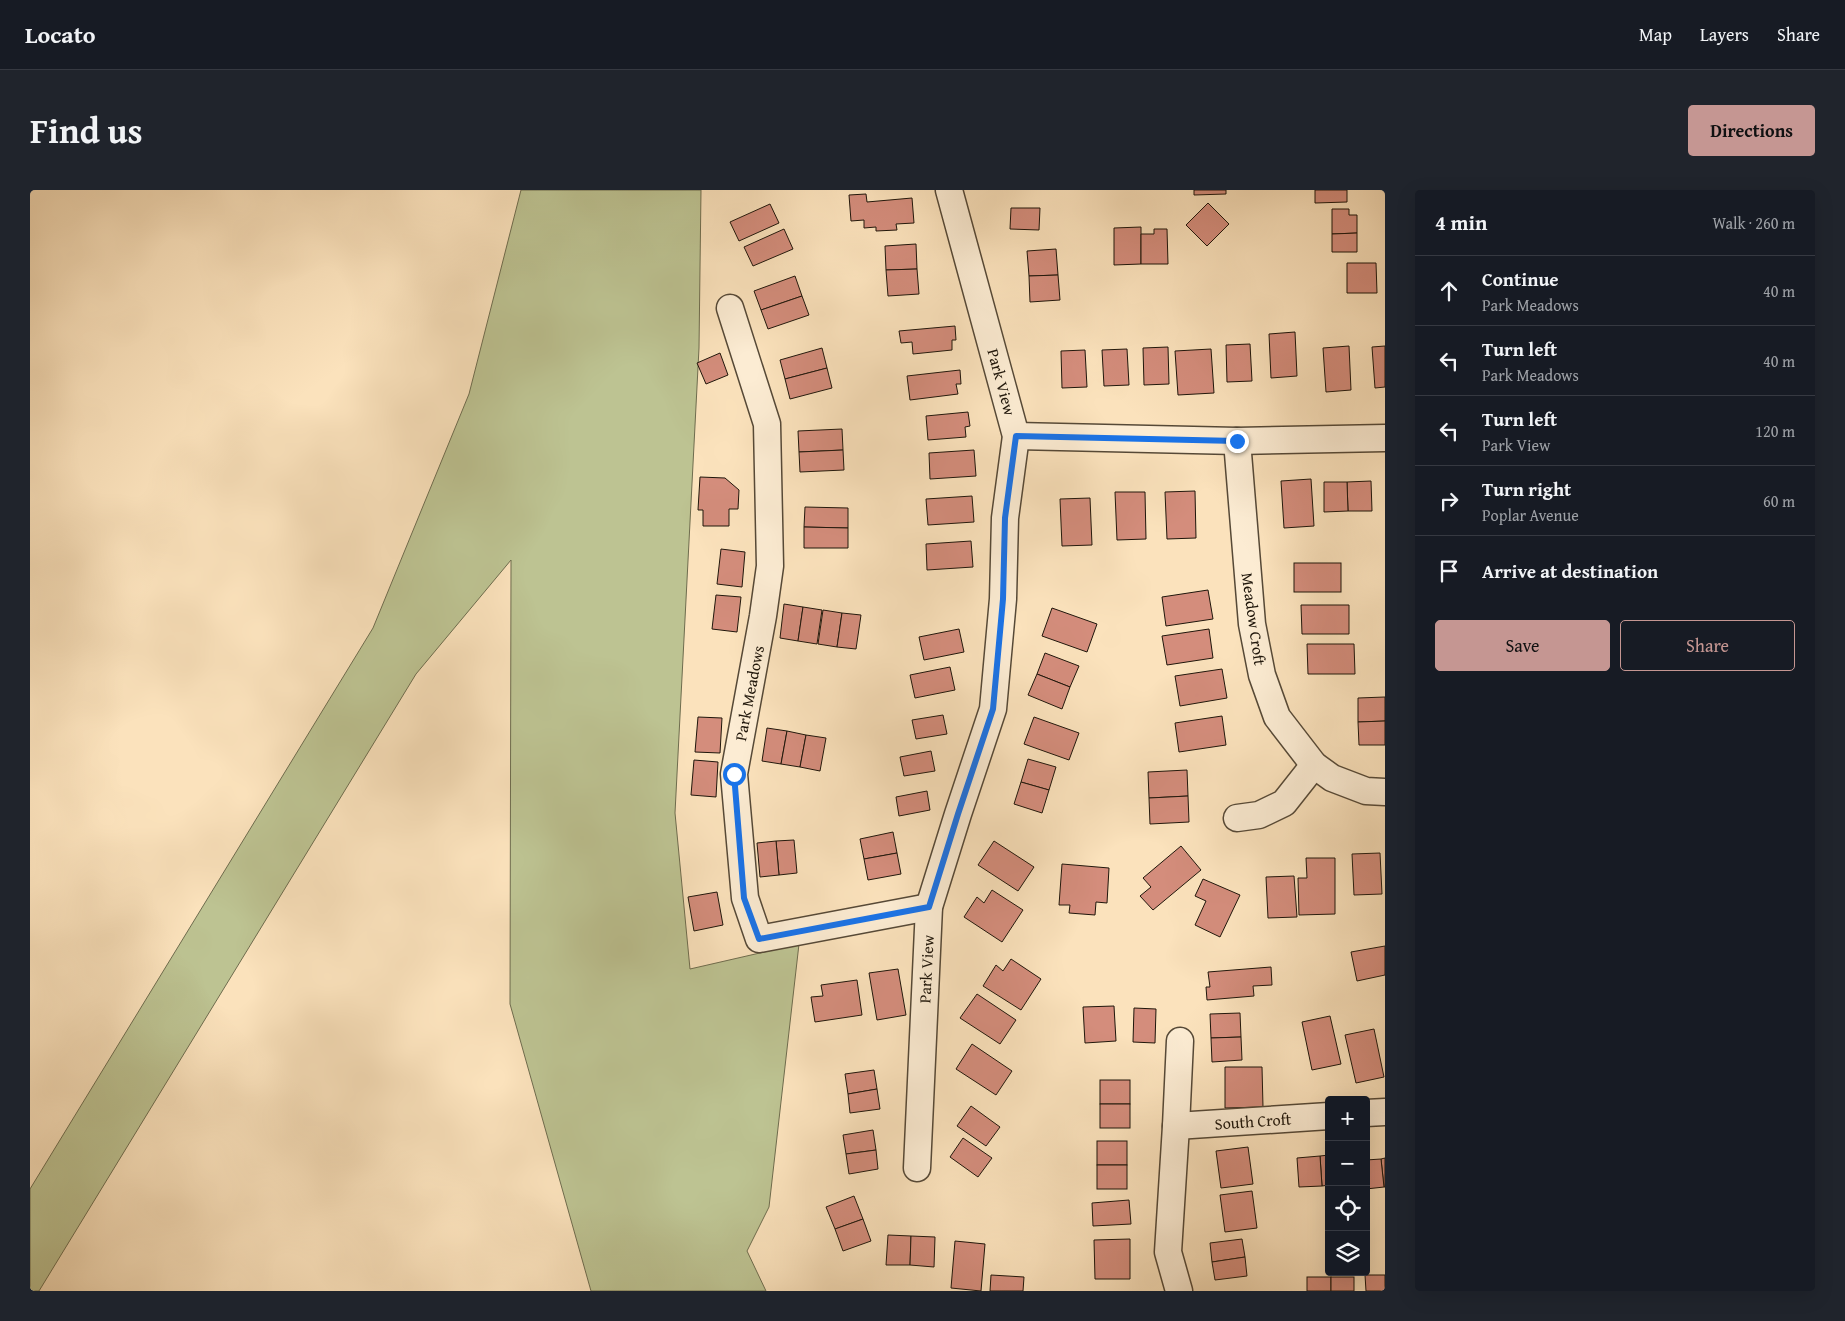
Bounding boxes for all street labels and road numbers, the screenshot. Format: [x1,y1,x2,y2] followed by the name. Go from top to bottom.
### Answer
[982,346,1023,419] street label: Park View
[1236,571,1272,667] street label: Meadow Croft
[728,643,770,743] street label: Park Meadows
[912,934,940,1004] street label: Park View
[1214,1106,1292,1136] street label: South Croft

